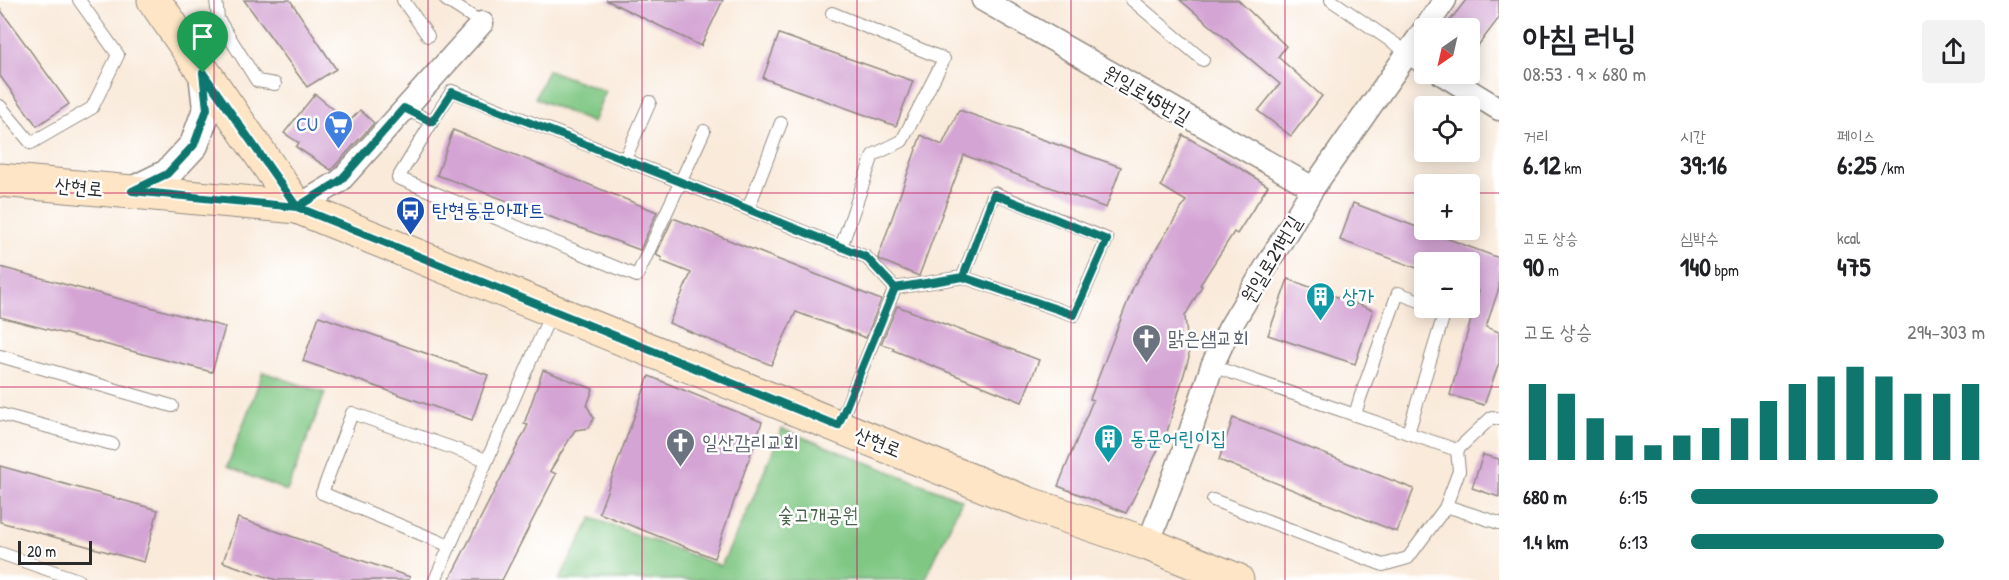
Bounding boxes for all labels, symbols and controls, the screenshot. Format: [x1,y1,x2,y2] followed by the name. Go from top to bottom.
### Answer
[177,11,228,73] pin
[1523,15,1637,59] text: 아침 러닝
[1414,18,1480,84] north arrow
[1414,18,1480,318] map controls
[186,20,219,53] icon: arrive
[1922,20,1985,83] button: share
[1099,59,1196,130] street label: 원일로45번길
[1523,60,1646,87] text: 08:53 · 9 × 680 m
[1414,96,1480,162] button: locate
[323,108,355,150] supermarket icon: CU
[296,110,318,137] place label: CU
[1523,125,1549,147] text: 거리
[1680,125,1706,147] text: 시간
[1837,125,1876,147] text: 페이스
[1523,147,1561,182] text: 6.12
[1680,147,1727,182] text: 39:16
[1837,147,1877,182] text: 6:25
[1561,157,1582,179] text: km
[1877,157,1905,179] text: /km
[54,171,104,202] street label: 산현로
[1414,174,1480,240] button: +
[395,194,427,236] bus stop icon: 탄현동문아파트
[432,196,545,223] place label: 탄현동문아파트
[1234,210,1307,307] street label: 원일로21번길
[1523,227,1578,249] text: 고도 상승
[1680,227,1719,249] text: 심박수
[1837,227,1860,249] text: kcal
[1523,249,1544,284] text: 90
[1680,249,1711,284] text: 140
[1837,249,1871,284] text: 475
[1414,252,1480,318] button: −
[1544,259,1559,281] text: m
[1711,259,1739,281] text: bpm
[1305,280,1337,322] building icon: 상가
[1342,282,1374,309] place label: 상가
[1523,318,1592,345] text: 고도 상승
[1907,318,1985,345] text: 294–303 m
[1131,322,1163,364] church icon: 맑은샘교회
[1168,324,1248,351] place label: 맑은샘교회
[851,420,906,463] street label: 산현로
[1093,422,1125,464] building icon: 동문어린이집
[1130,424,1227,451] place label: 동문어린이집
[665,426,697,468] church icon: 일산감리교회
[702,428,799,455] place label: 일산감리교회
[1523,483,1567,510] text: 680 m
[1619,483,1647,510] text: 6:15
[778,501,858,528] park label: 숯고개공원
[1523,528,1569,555] text: 1.4 km
[1619,528,1648,555] text: 6:13
[18,538,92,566] scale bar
[27,540,56,562] text: 20 m

